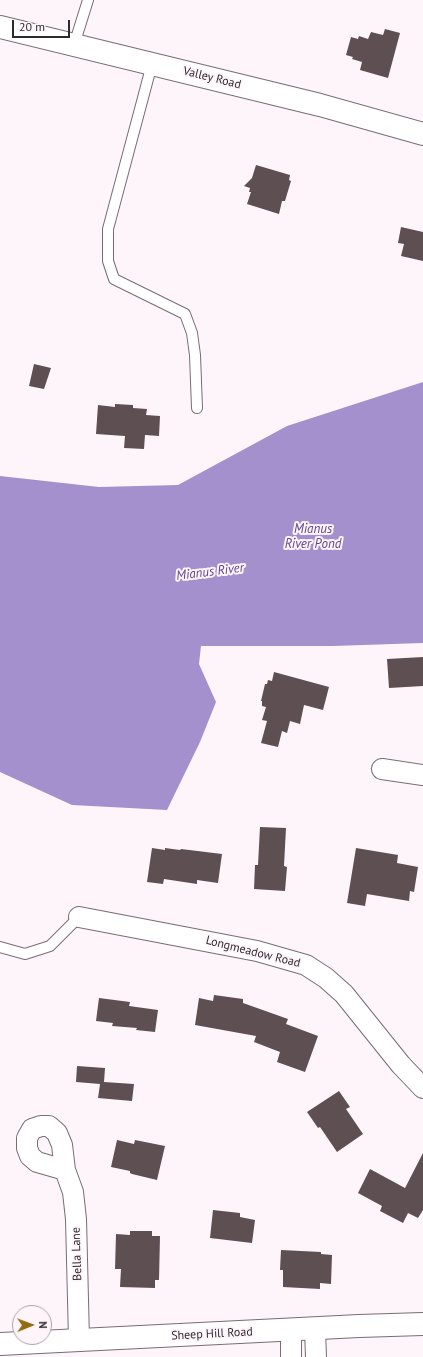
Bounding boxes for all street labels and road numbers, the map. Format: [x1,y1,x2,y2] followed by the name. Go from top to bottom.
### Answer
[182,64,242,92] street label: Valley Road
[204,933,302,971] street label: Longmeadow Road
[69,1227,85,1281] street label: Bella Lane
[171,1325,253,1343] street label: Sheep Hill Road

